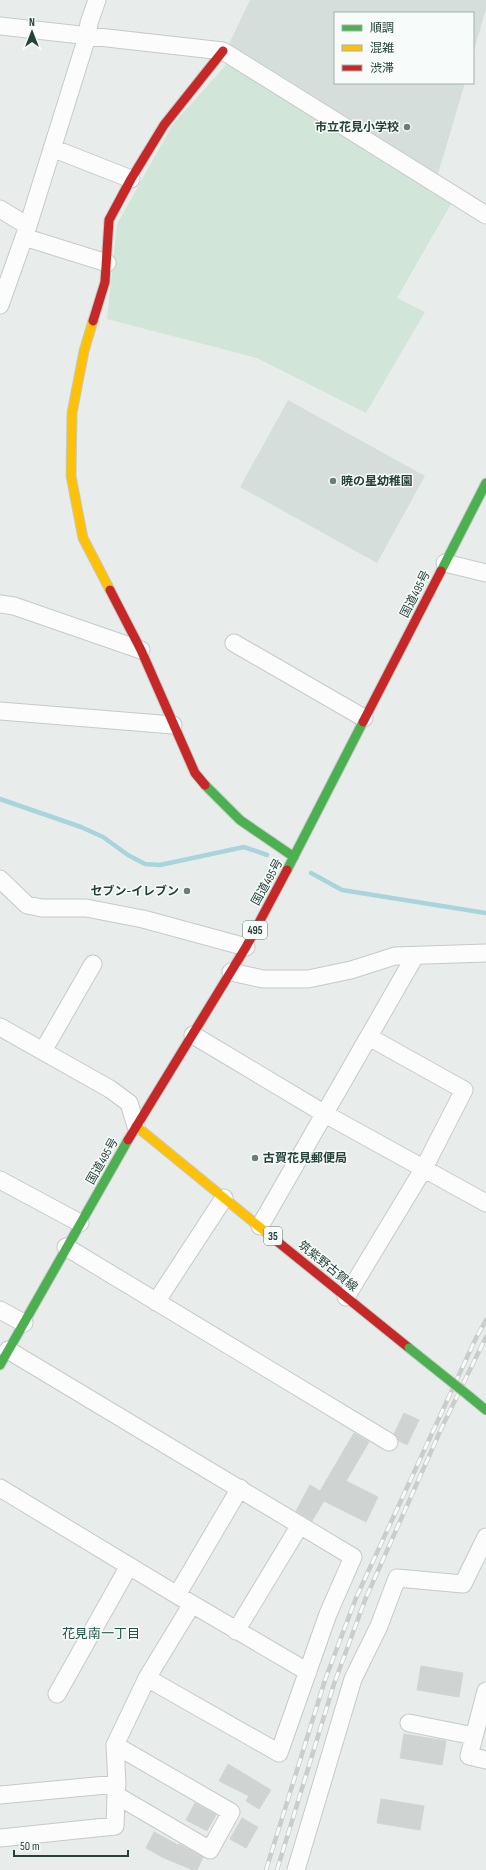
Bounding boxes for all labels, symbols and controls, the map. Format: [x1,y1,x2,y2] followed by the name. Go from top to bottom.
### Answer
[12,12,52,52] north arrow
[334,12,474,84] legend
[29,16,35,29] text: N
[370,21,394,36] text: 順調
[370,41,394,56] text: 混雑
[370,61,394,76] text: 渋滞
[315,120,399,135] place label: 市立花見小学校
[402,122,412,132] marker: 市立花見小学校
[341,474,413,489] place label: 暁の星幼稚園
[328,476,338,486] marker: 暁の星幼稚園
[397,568,434,620] street label: 国道495号
[248,856,286,908] street label: 国道495号
[90,884,179,899] place label: セブン-イレブン
[182,886,192,896] marker: セブン-イレブン
[243,921,267,939] road number: 495
[83,1135,122,1187] street label: 国道495号
[263,1151,347,1166] place label: 古賀花見郵便局
[250,1153,260,1163] marker: 古賀花見郵便局
[264,1227,282,1245] road number: 35
[295,1238,360,1295] street label: 筑紫野古賀線
[62,1626,140,1642] district label: 花見南一丁目
[14,1832,128,1858] scale bar
[20,1839,40,1854] text: 50 m

